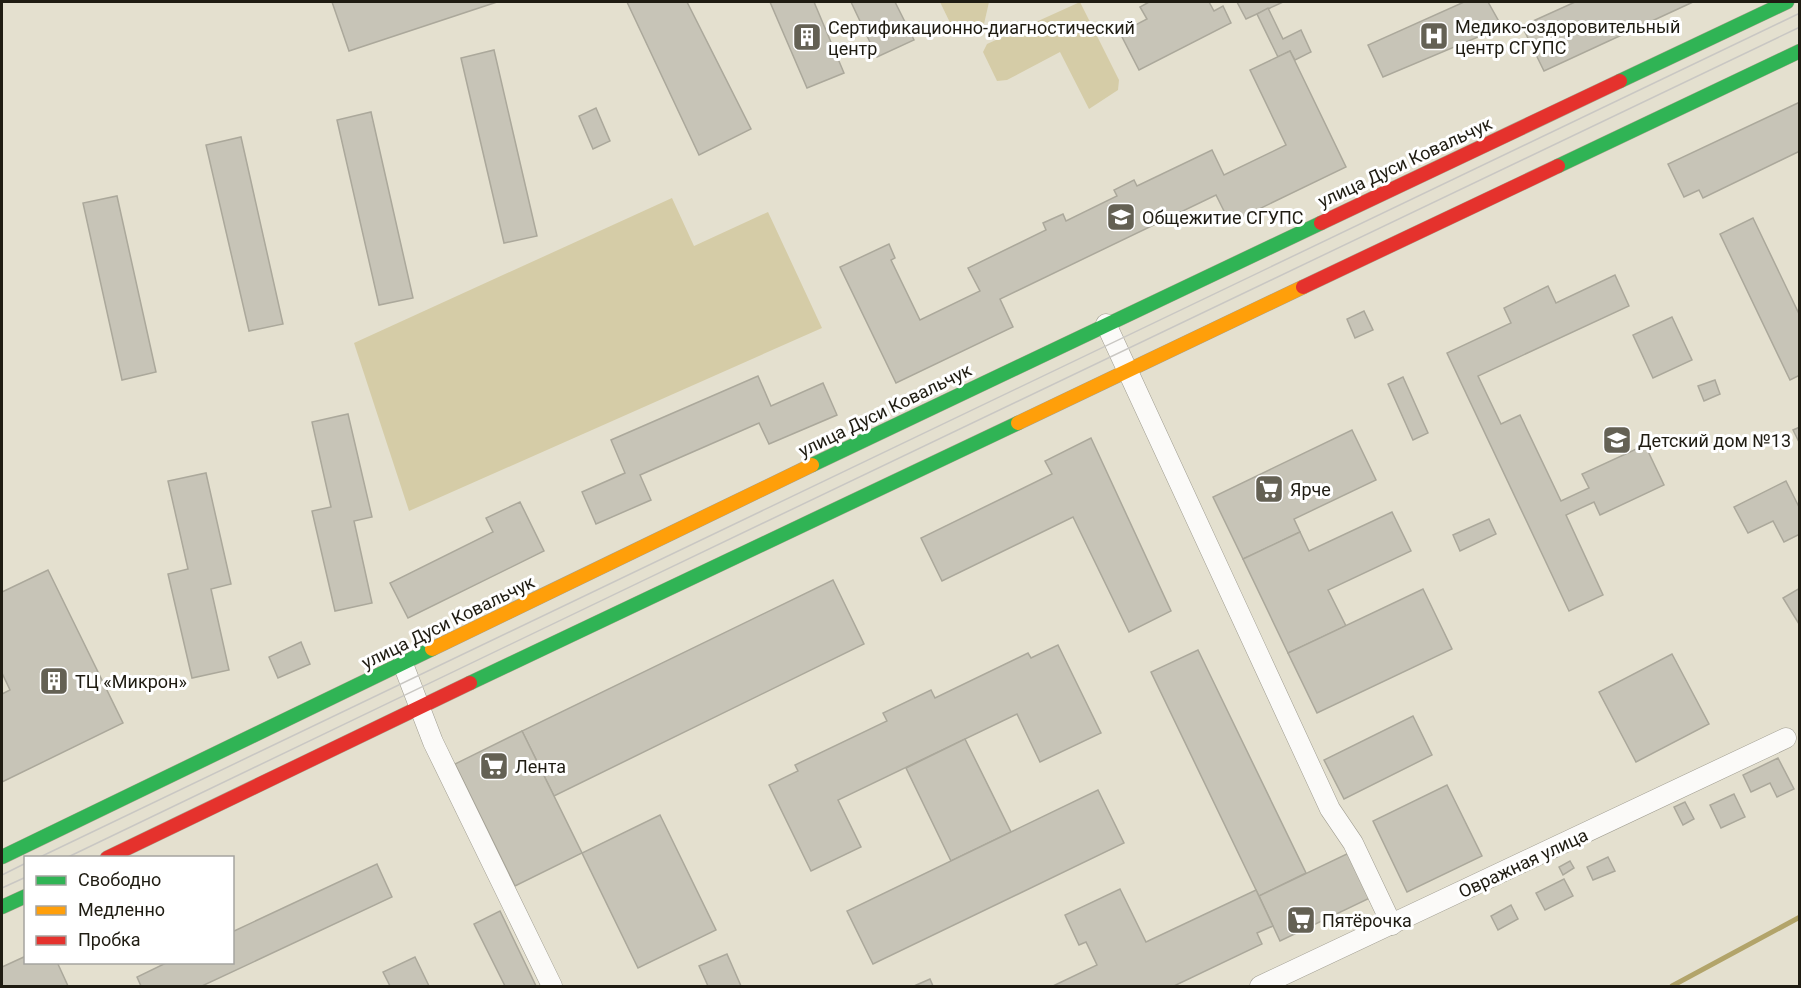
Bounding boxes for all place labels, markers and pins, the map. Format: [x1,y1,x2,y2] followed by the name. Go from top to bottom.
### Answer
[1455,16,1680,58] place label: Медико-оздоровительный центр СГУПС
[828,17,1135,59] place label: Сертификационно-диагностический центр
[1418,20,1450,52] hospital icon: Медико-оздоровительный центр СГУПС
[791,21,823,53] building icon: Сертификационно-диагностический центр
[1105,201,1137,233] school or university icon: Общежитие СГУПС
[1142,207,1304,228] place label: Общежитие СГУПС
[1601,424,1633,456] school or university icon: Детский дом №13
[1638,430,1791,451] place label: Детский дом №13
[1253,473,1285,505] supermarket icon: Ярче
[1290,479,1331,500] place label: Ярче
[38,665,70,697] building icon: ТЦ «Микрон»
[75,671,187,692] place label: ТЦ «Микрон»
[478,750,510,782] supermarket icon: Лента
[515,756,566,777] place label: Лента
[1285,904,1317,936] supermarket icon: Пятёрочка
[1322,910,1412,931] place label: Пятёрочка

